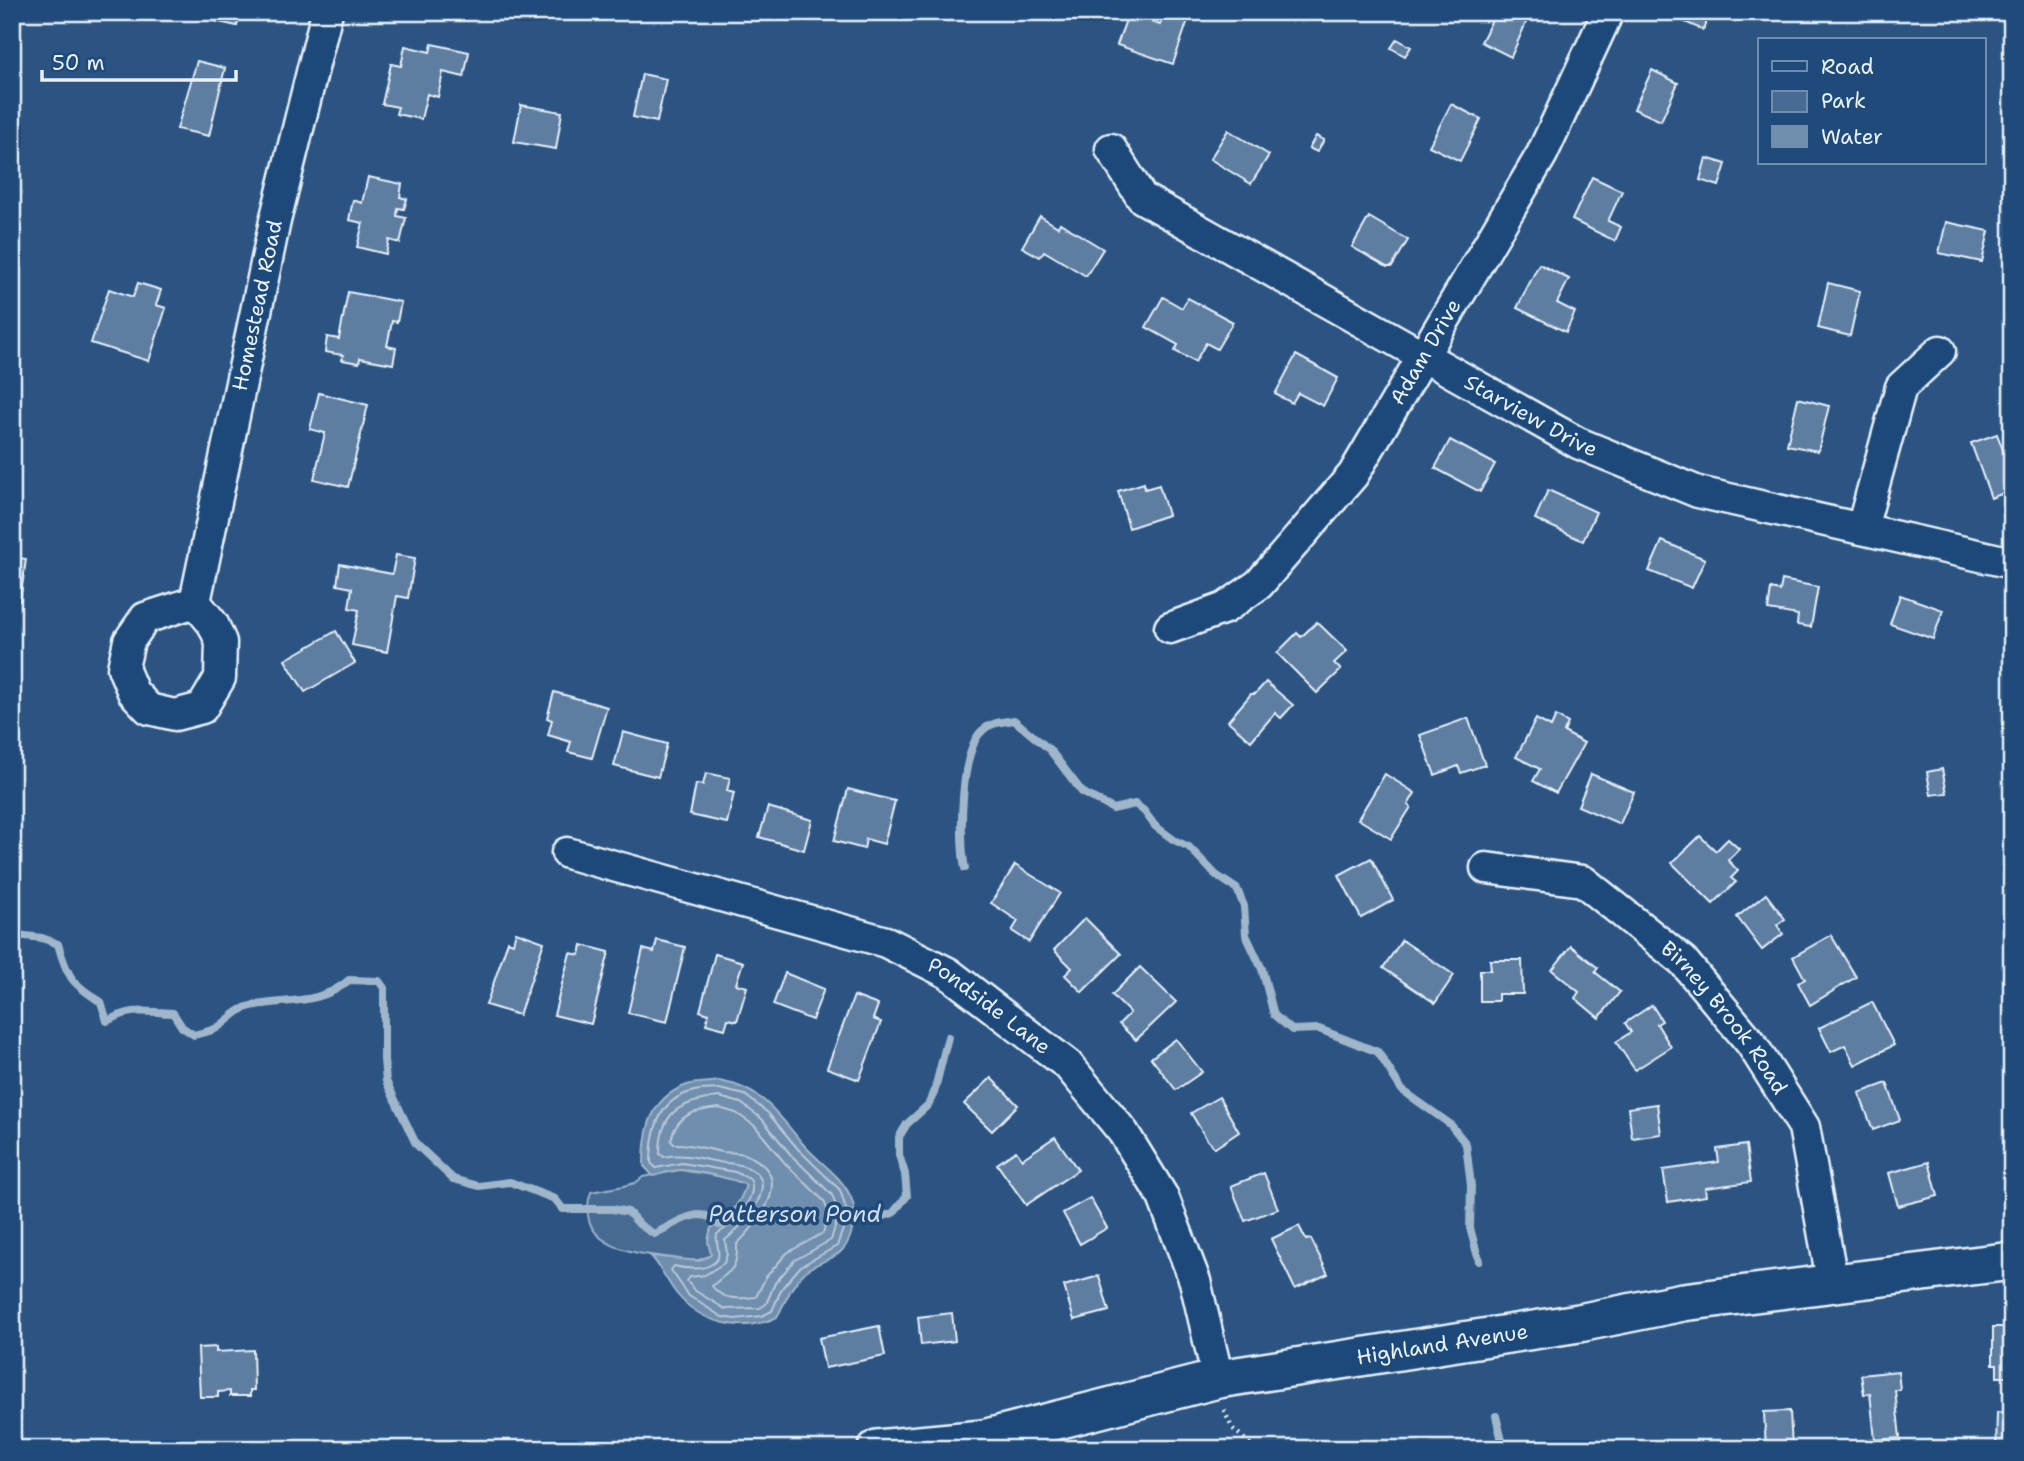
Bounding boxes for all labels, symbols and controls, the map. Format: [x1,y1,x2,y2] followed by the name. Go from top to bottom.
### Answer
[42,38,236,82] scale bar
[1758,38,1986,164] legend
[52,49,105,77] text: 50 m
[1821,53,1874,81] text: Road
[1821,87,1866,115] text: Park
[1821,123,1883,151] text: Water
[226,218,289,393] street label: Homestead Road
[1383,294,1468,410] street label: Adam Drive
[1459,368,1602,464] street label: Starview Drive
[1655,935,1794,1100] street label: Birney Brook Road
[923,951,1057,1061] street label: Pondside Lane
[709,1199,882,1229] water label: Patterson Pond
[1355,1317,1530,1371] street label: Highland Avenue

